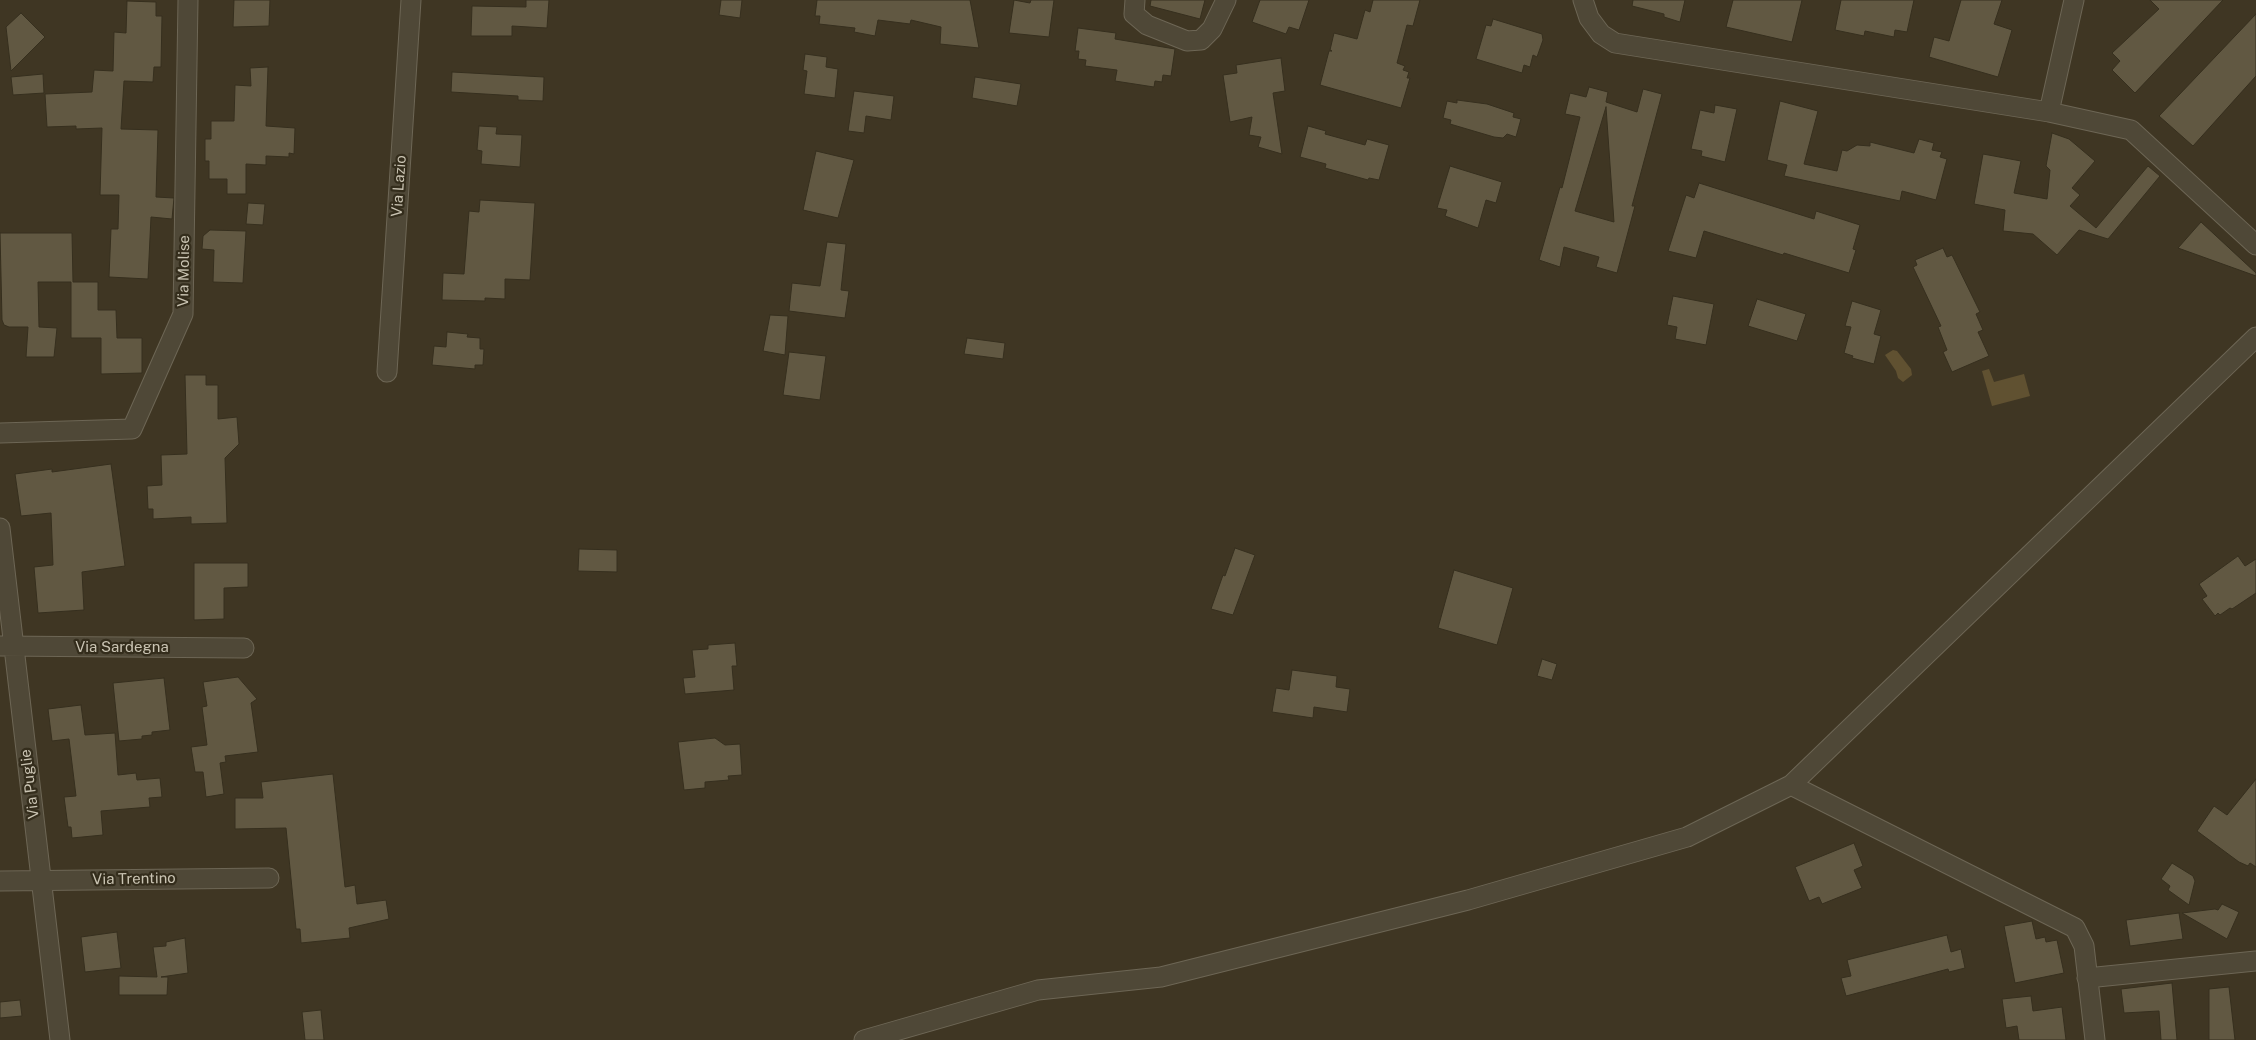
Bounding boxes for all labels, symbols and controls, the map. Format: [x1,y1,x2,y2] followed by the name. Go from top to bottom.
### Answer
[388,155,410,217] street label: Via Lazio
[174,235,194,307] street label: Via Molise
[75,638,169,656] street label: Via Sardegna
[17,748,43,820] street label: Via Puglie
[92,869,176,889] street label: Via Trentino

